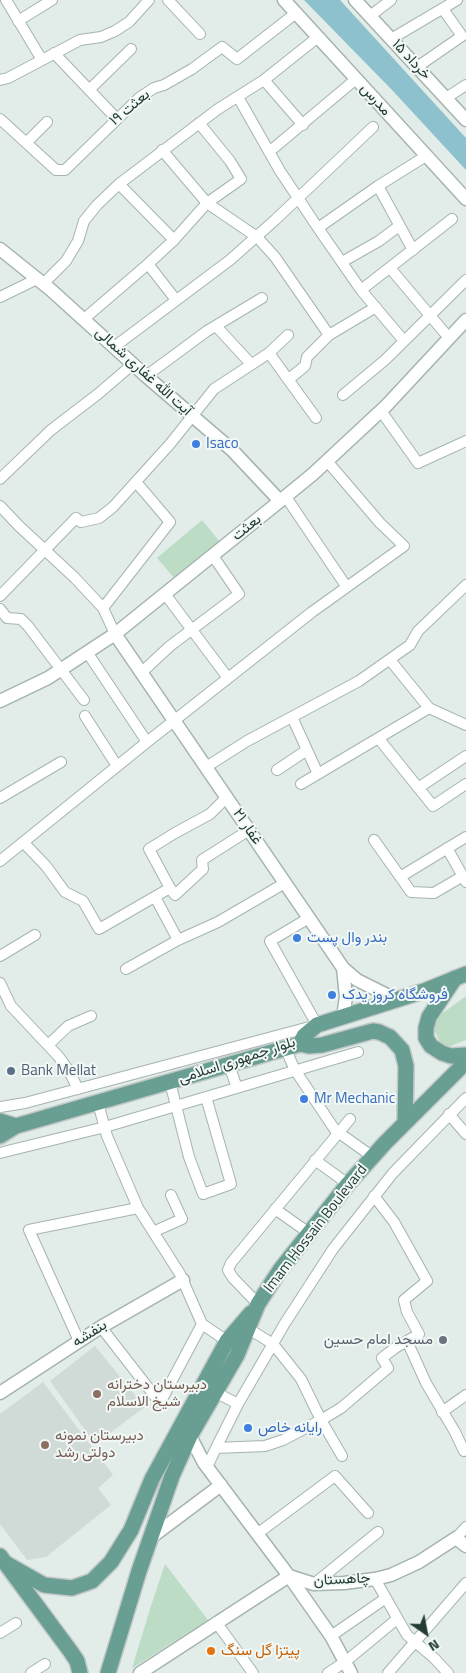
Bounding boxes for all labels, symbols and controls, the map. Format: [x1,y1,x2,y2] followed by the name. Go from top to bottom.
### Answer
[388,36,434,84] street label: ۱۵ خرداد
[356,80,394,120] street label: مدرس
[106,86,154,130] street label: بعثت ۱۹
[91,324,195,420] street label: آیت الله غفاری شمالی
[206,435,239,453] place label: Isaco
[190,438,202,450] marker: Isaco
[229,511,265,545] street label: بعثت
[228,805,266,849] street label: غفار ۲۱
[307,929,387,947] place label: بندر وال پست
[291,932,303,944] marker: بندر وال پست
[342,986,448,1004] place label: فروشگاه کروز یدک
[326,989,338,1001] marker: فروشگاه کروز یدک
[176,1034,298,1088] street label: بلوار جمهوری اسلامی
[21,1062,96,1080] place label: Bank Mellat
[5,1065,17,1077] marker: Bank Mellat
[314,1090,395,1108] place label: Mr Mechanic
[298,1093,310,1105] marker: Mr Mechanic
[261,1162,371,1296] street label: Imam Hossain Boulevard
[69,1316,111,1352] street label: بنفشه
[324,1331,433,1349] place label: مسجد امام حسین
[437,1334,449,1346] marker: مسجد امام حسین
[107,1376,207,1411] place label: دبیرستان دخترانه شیخ الاسلام
[91,1388,103,1400] marker: دبیرستان دخترانه شیخ الاسلام
[258,1419,322,1437] place label: رایانه خاص
[242,1422,254,1434] marker: رایانه خاص
[55,1427,144,1462] place label: دبیرستان نمونه دولتی رشد
[39,1439,51,1451] marker: دبیرستان نمونه دولتی رشد
[313,1570,371,1590] street label: چاهستان
[401,1608,451,1658] north arrow
[425,1635,444,1657] text: N
[221,1642,300,1660] place label: پیتزا گل سنگ
[205,1645,217,1657] marker: پیتزا گل سنگ

